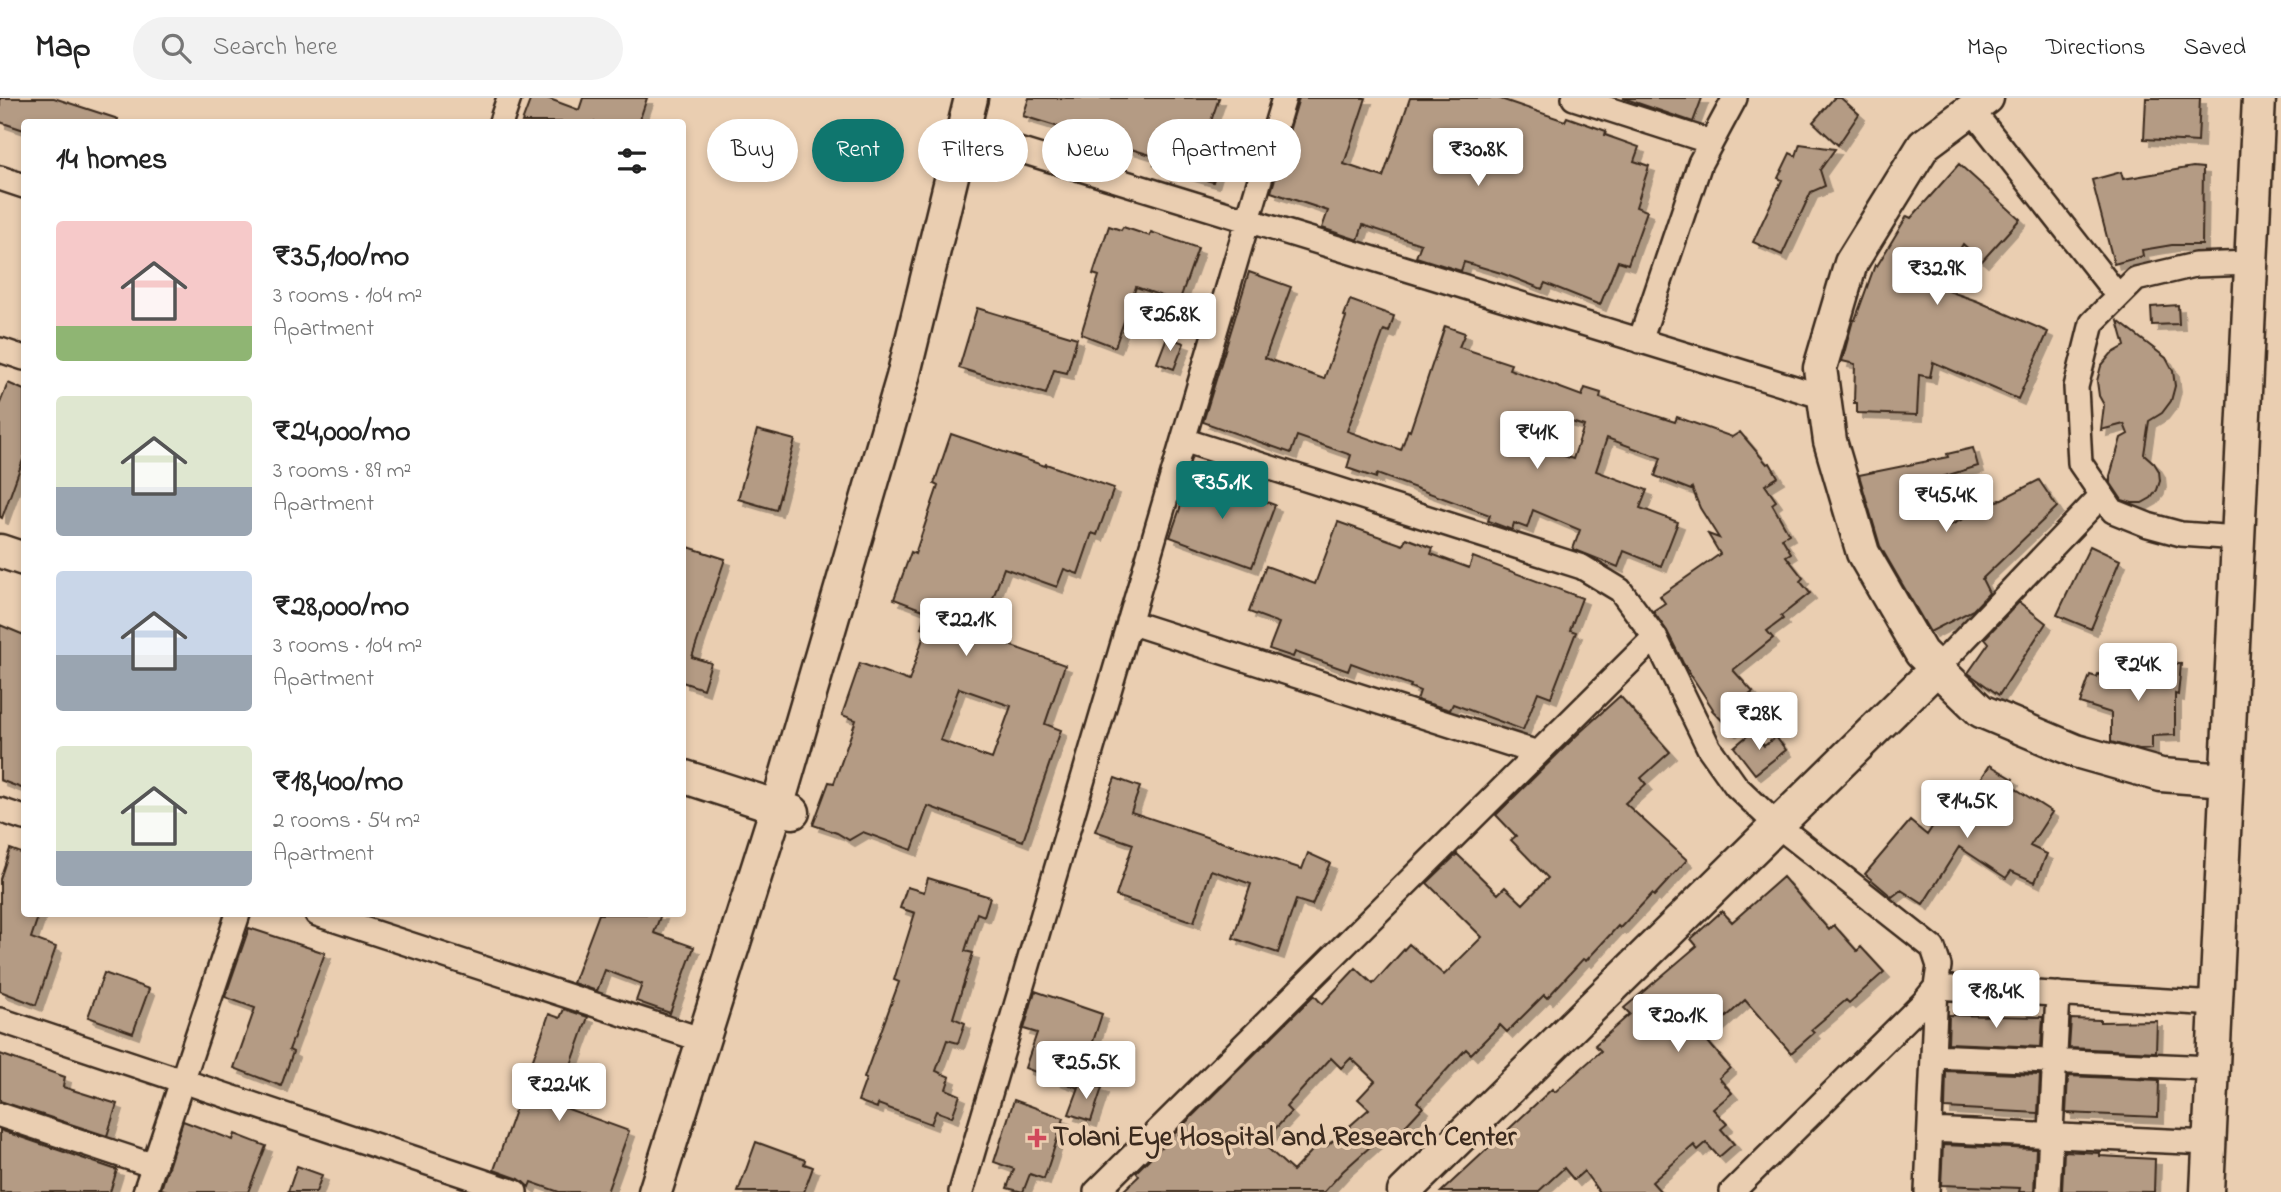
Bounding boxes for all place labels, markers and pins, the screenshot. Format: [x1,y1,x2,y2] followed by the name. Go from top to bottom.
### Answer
[1421,129,1535,188] pin: ₹30.8K
[1880,248,1994,307] pin: ₹32.9K
[1113,294,1227,353] pin: ₹26.8K
[1496,412,1578,471] pin: ₹41K
[1165,462,1279,521] pin: ₹35.1K
[1889,474,2003,534] pin: ₹45.4K
[909,598,1023,658] pin: ₹22.1K
[2097,644,2179,703] pin: ₹24K
[1718,692,1800,752] pin: ₹28K
[1910,780,2024,840] pin: ₹14.5K
[1939,970,2053,1030] pin: ₹18.4K
[1621,995,1735,1054] pin: ₹20.1K
[1029,1042,1143,1101] pin: ₹25.5K
[502,1063,616,1123] pin: ₹22.4K
[1053,1118,1518,1159] place label: Tolani Eye Hospital and Research Center
[1027,1128,1047,1148] marker: Tolani Eye Hospital and Research Center

